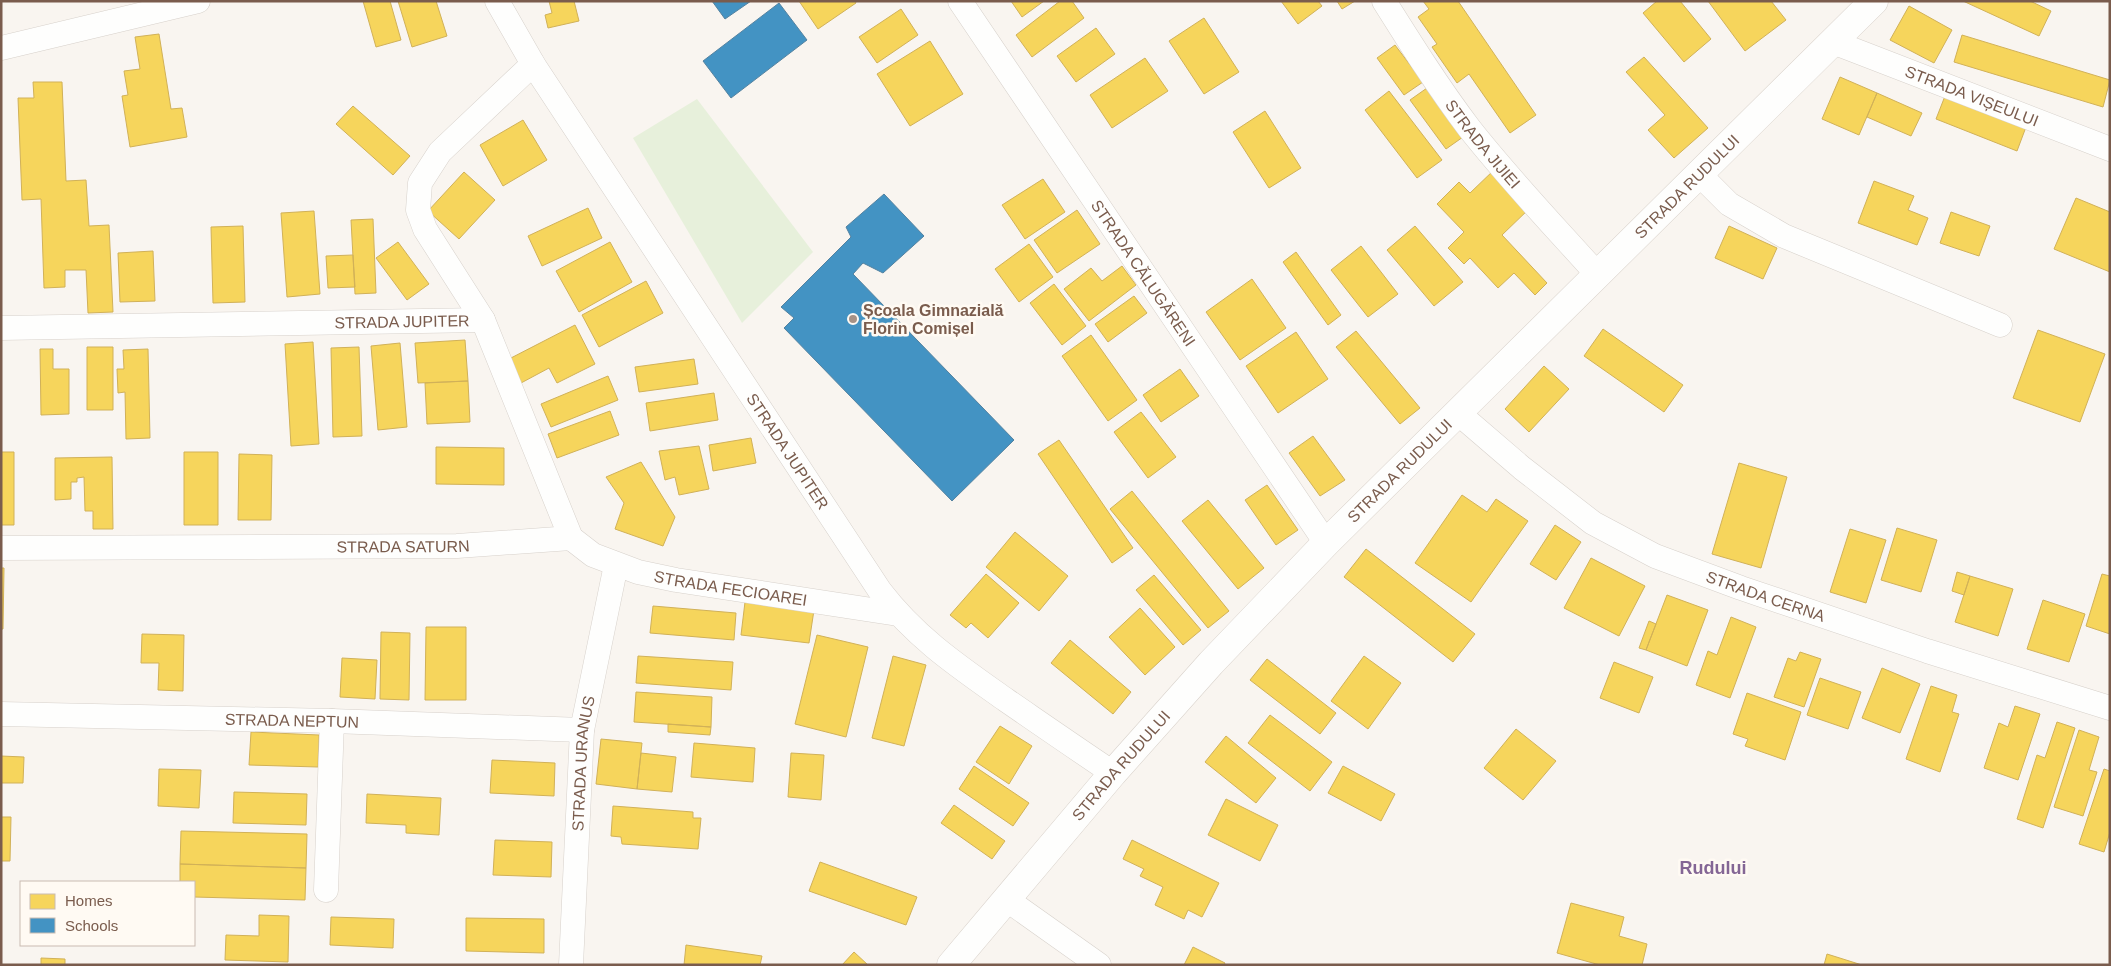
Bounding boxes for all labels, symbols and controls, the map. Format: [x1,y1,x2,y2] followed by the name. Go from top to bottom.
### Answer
[1903,62,2041,129] street label: STRADA VIȘEULUI
[1443,96,1524,191] street label: STRADA JIJIEI
[1631,131,1742,241] street label: STRADA RUDULUI
[1088,197,1199,349] street label: STRADA CĂLUGĂRENI
[863,302,1004,337] place label: Școala Gimnazială Florin Comișel
[334,312,470,331] street label: STRADA JUPITER
[847,313,859,325] marker: Școala Gimnazială Florin Comișel
[744,390,832,512] street label: STRADA JUPITER
[1344,415,1455,526] street label: STRADA RUDULUI
[336,537,470,555] street label: STRADA SATURN
[653,567,808,608] street label: STRADA FECIOAREI
[1704,567,1827,624] street label: STRADA CERNA
[569,694,597,832] street label: STRADA URANUS
[1068,707,1173,824] street label: STRADA RUDULUI
[225,710,359,730] street label: STRADA NEPTUN
[1680,858,1746,878] district label: Rudului
[20,881,195,946] legend
[65,892,113,909] text: Homes
[65,917,118,934] text: Schools

